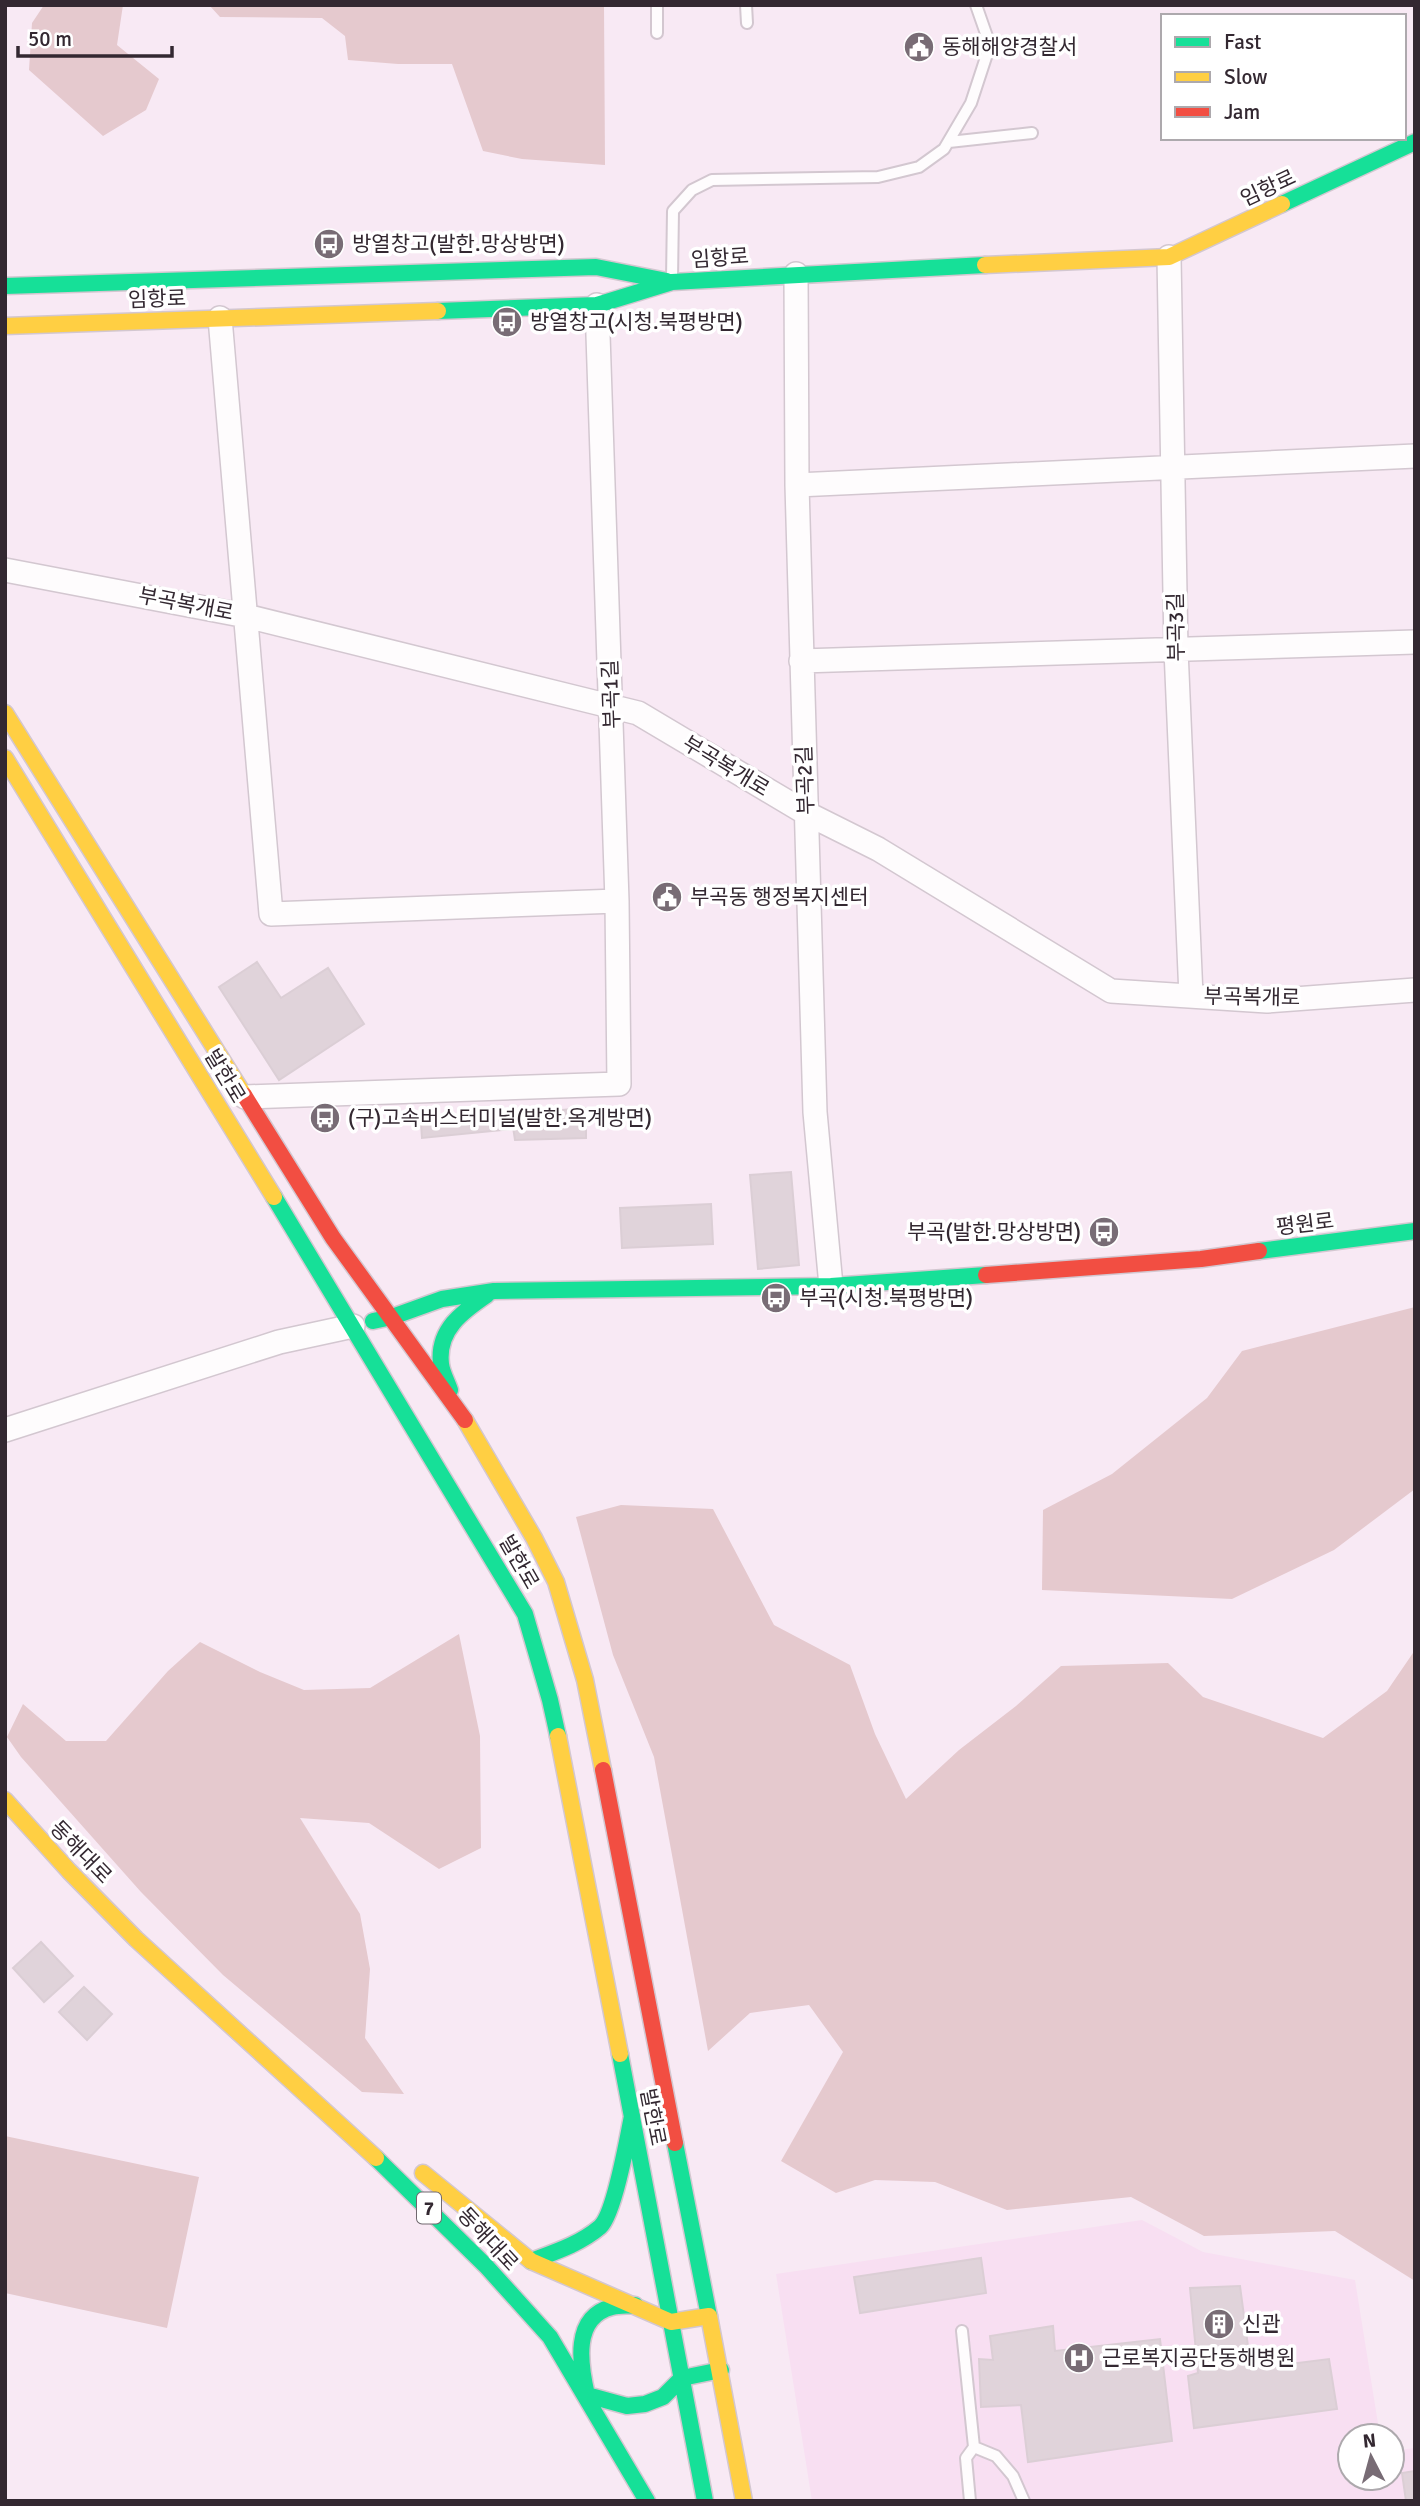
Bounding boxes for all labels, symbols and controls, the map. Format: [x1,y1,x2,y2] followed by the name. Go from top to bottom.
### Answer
[18,14,172,58] scale bar
[1161,14,1406,140] legend
[28,26,72,52] text: 50 m
[1224,29,1261,55] text: Fast
[902,30,936,64] public building icon: 동해해양경찰서
[942,34,1077,60] place label: 동해해양경찰서
[1224,64,1268,90] text: Slow
[1224,99,1260,125] text: Jam
[1236,164,1300,212] street label: 임항로
[312,227,346,261] bus stop icon: 방열창고(발한.망상방면)
[352,231,565,257] place label: 방열창고(발한.망상방면)
[690,243,750,273] street label: 임항로
[128,285,186,313] street label: 임항로
[490,305,524,339] bus stop icon: 방열창고(시청.북평방면)
[530,309,743,335] place label: 방열창고(시청.북평방면)
[136,582,236,626] street label: 부곡복개로
[1162,592,1190,662] street label: 부곡3길
[597,659,625,729] street label: 부곡1길
[678,730,774,802] street label: 부곡복개로
[791,745,819,815] street label: 부곡2길
[650,880,684,914] public building icon: 부곡동 행정복지센터
[690,884,869,910] place label: 부곡동 행정복지센터
[1203,983,1301,1011] street label: 부곡복개로
[199,1044,251,1108] street label: 발한로
[308,1101,342,1135] bus stop icon: (구)고속버스터미널(발한.옥계방면)
[348,1105,652,1131] place label: (구)고속버스터미널(발한.옥계방면)
[1275,1208,1335,1240] street label: 평원로
[1087,1215,1121,1249] bus stop icon: 부곡(발한.망상방면)
[907,1219,1081,1245] place label: 부곡(발한.망상방면)
[759,1281,793,1315] bus stop icon: 부곡(시청.북평방면)
[799,1285,973,1311] place label: 부곡(시청.북평방면)
[493,1530,545,1594] street label: 발한로
[45,1815,117,1889] street label: 동해대로
[635,2086,671,2148] street label: 발한로
[417,2192,441,2224] road number: 7
[452,2202,524,2276] street label: 동해대로
[1202,2307,1236,2341] building icon: 신관
[1242,2311,1281,2337] place label: 신관
[1062,2341,1096,2375] hospital icon: 근로복지공단동해병원
[1102,2345,1295,2371] place label: 근로복지공단동해병원
[1336,2422,1406,2492] north arrow
[1362,2428,1377,2454] text: N

